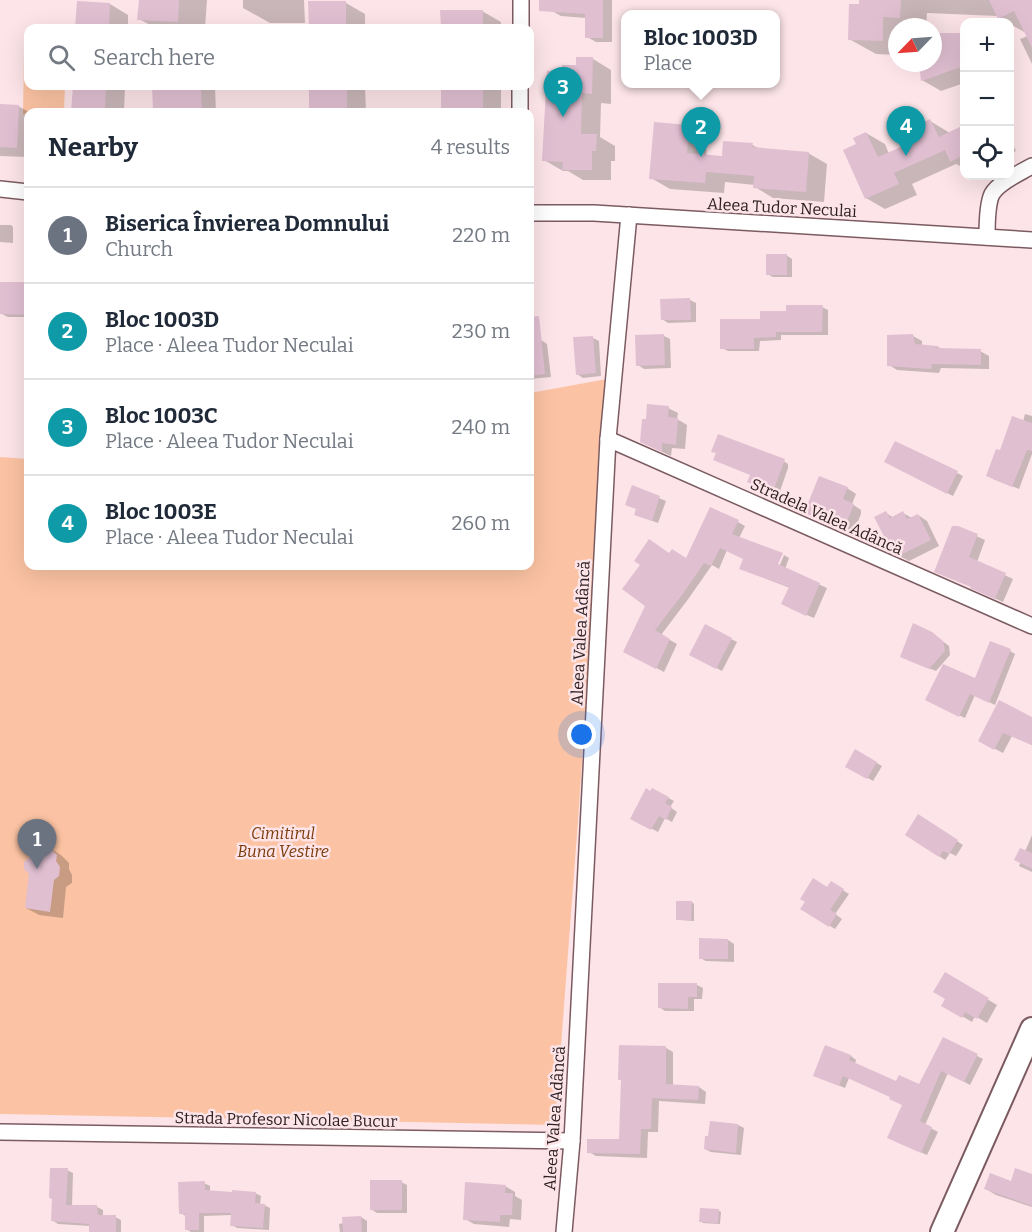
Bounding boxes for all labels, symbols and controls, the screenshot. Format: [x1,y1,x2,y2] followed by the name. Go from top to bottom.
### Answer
[621,10,780,88] popup
[888,18,942,72] north arrow
[960,18,1014,180] map controls
[960,18,1014,72] button: +
[24,24,534,90] search box
[643,24,758,51] text: Bloc 1003D
[45,41,78,74] icon: search
[93,44,215,71] text: Search here
[643,51,692,75] text: Place
[544,68,582,117] pin: 3
[960,72,1014,126] button: −
[886,106,926,156] pin: 4
[682,108,720,157] pin: 2
[960,126,1014,180] button: locate
[48,132,138,163] text: Nearby
[431,135,510,159] text: 4 results
[707,194,858,221] street label: Aleea Tudor Neculai
[105,210,389,237] text: Biserica Învierea Domnului
[63,223,72,247] text: 1
[452,223,510,247] text: 220 m
[105,237,173,261] text: Church
[105,306,219,333] text: Bloc 1003D
[62,319,73,343] text: 2
[452,319,510,343] text: 230 m
[105,333,354,357] text: Place · Aleea Tudor Neculai
[105,402,218,429] text: Bloc 1003C
[62,415,73,439] text: 3
[452,415,510,439] text: 240 m
[105,429,354,453] text: Place · Aleea Tudor Neculai
[748,474,906,559] street label: Stradela Valea Adâncă
[105,498,217,525] text: Bloc 1003E
[61,511,74,535] text: 4
[451,511,510,535] text: 260 m
[105,525,354,549] text: Place · Aleea Tudor Neculai
[567,560,594,706] street label: Aleea Valea Adâncă
[567,720,596,749] your location
[18,820,57,869] pin: 1
[237,824,329,861] park label: Cimitirul Buna Vestire
[540,1045,569,1191] street label: Aleea Valea Adâncă
[174,1108,398,1131] street label: Strada Profesor Nicolae Bucur

